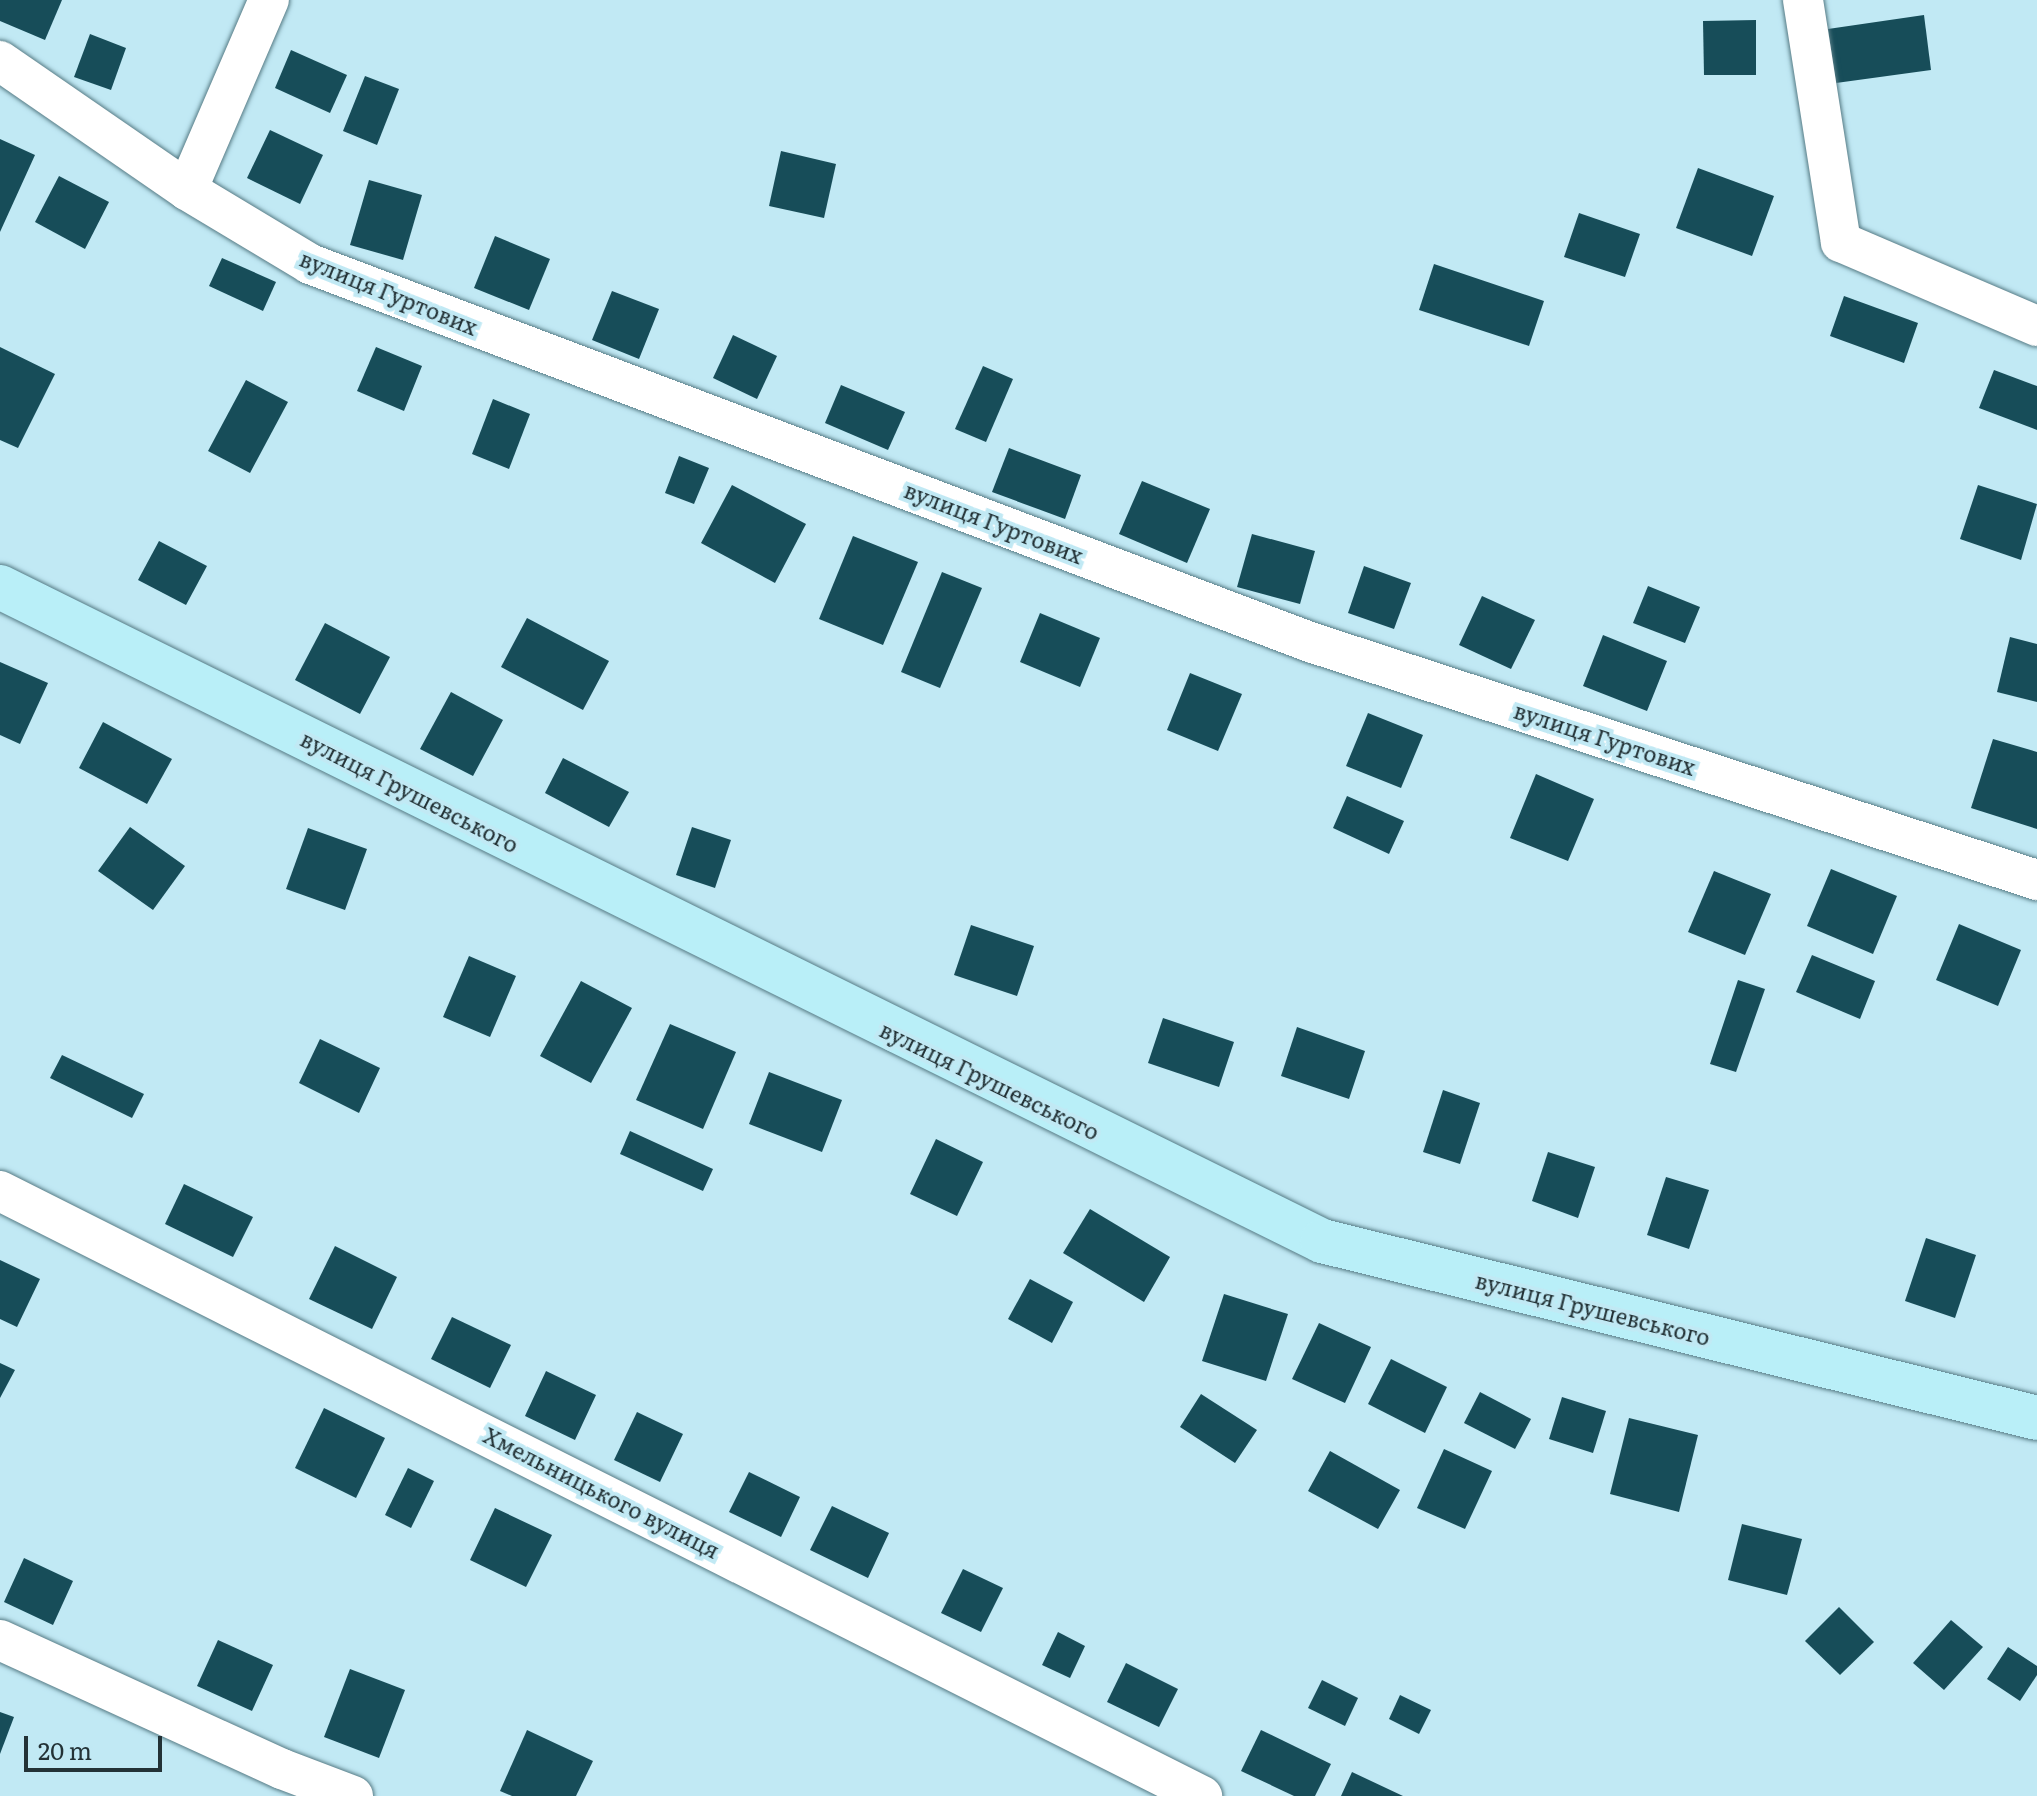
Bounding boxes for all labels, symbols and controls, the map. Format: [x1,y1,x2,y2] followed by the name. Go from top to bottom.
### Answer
[296,244,482,340] street label: вулиця Гуртових
[901,476,1087,568] street label: вулиця Гуртових
[1511,696,1699,780] street label: вулиця Гуртових
[297,725,523,857] street label: вулиця Грушевського
[876,1015,1104,1145] street label: вулиця Грушевського
[1473,1266,1713,1350] street label: вулиця Грушевського
[480,1421,724,1563] street label: Хмельницького вулиця
[28,1720,166,1770] scale bar
[38,1732,92,1767] text: 20 m

